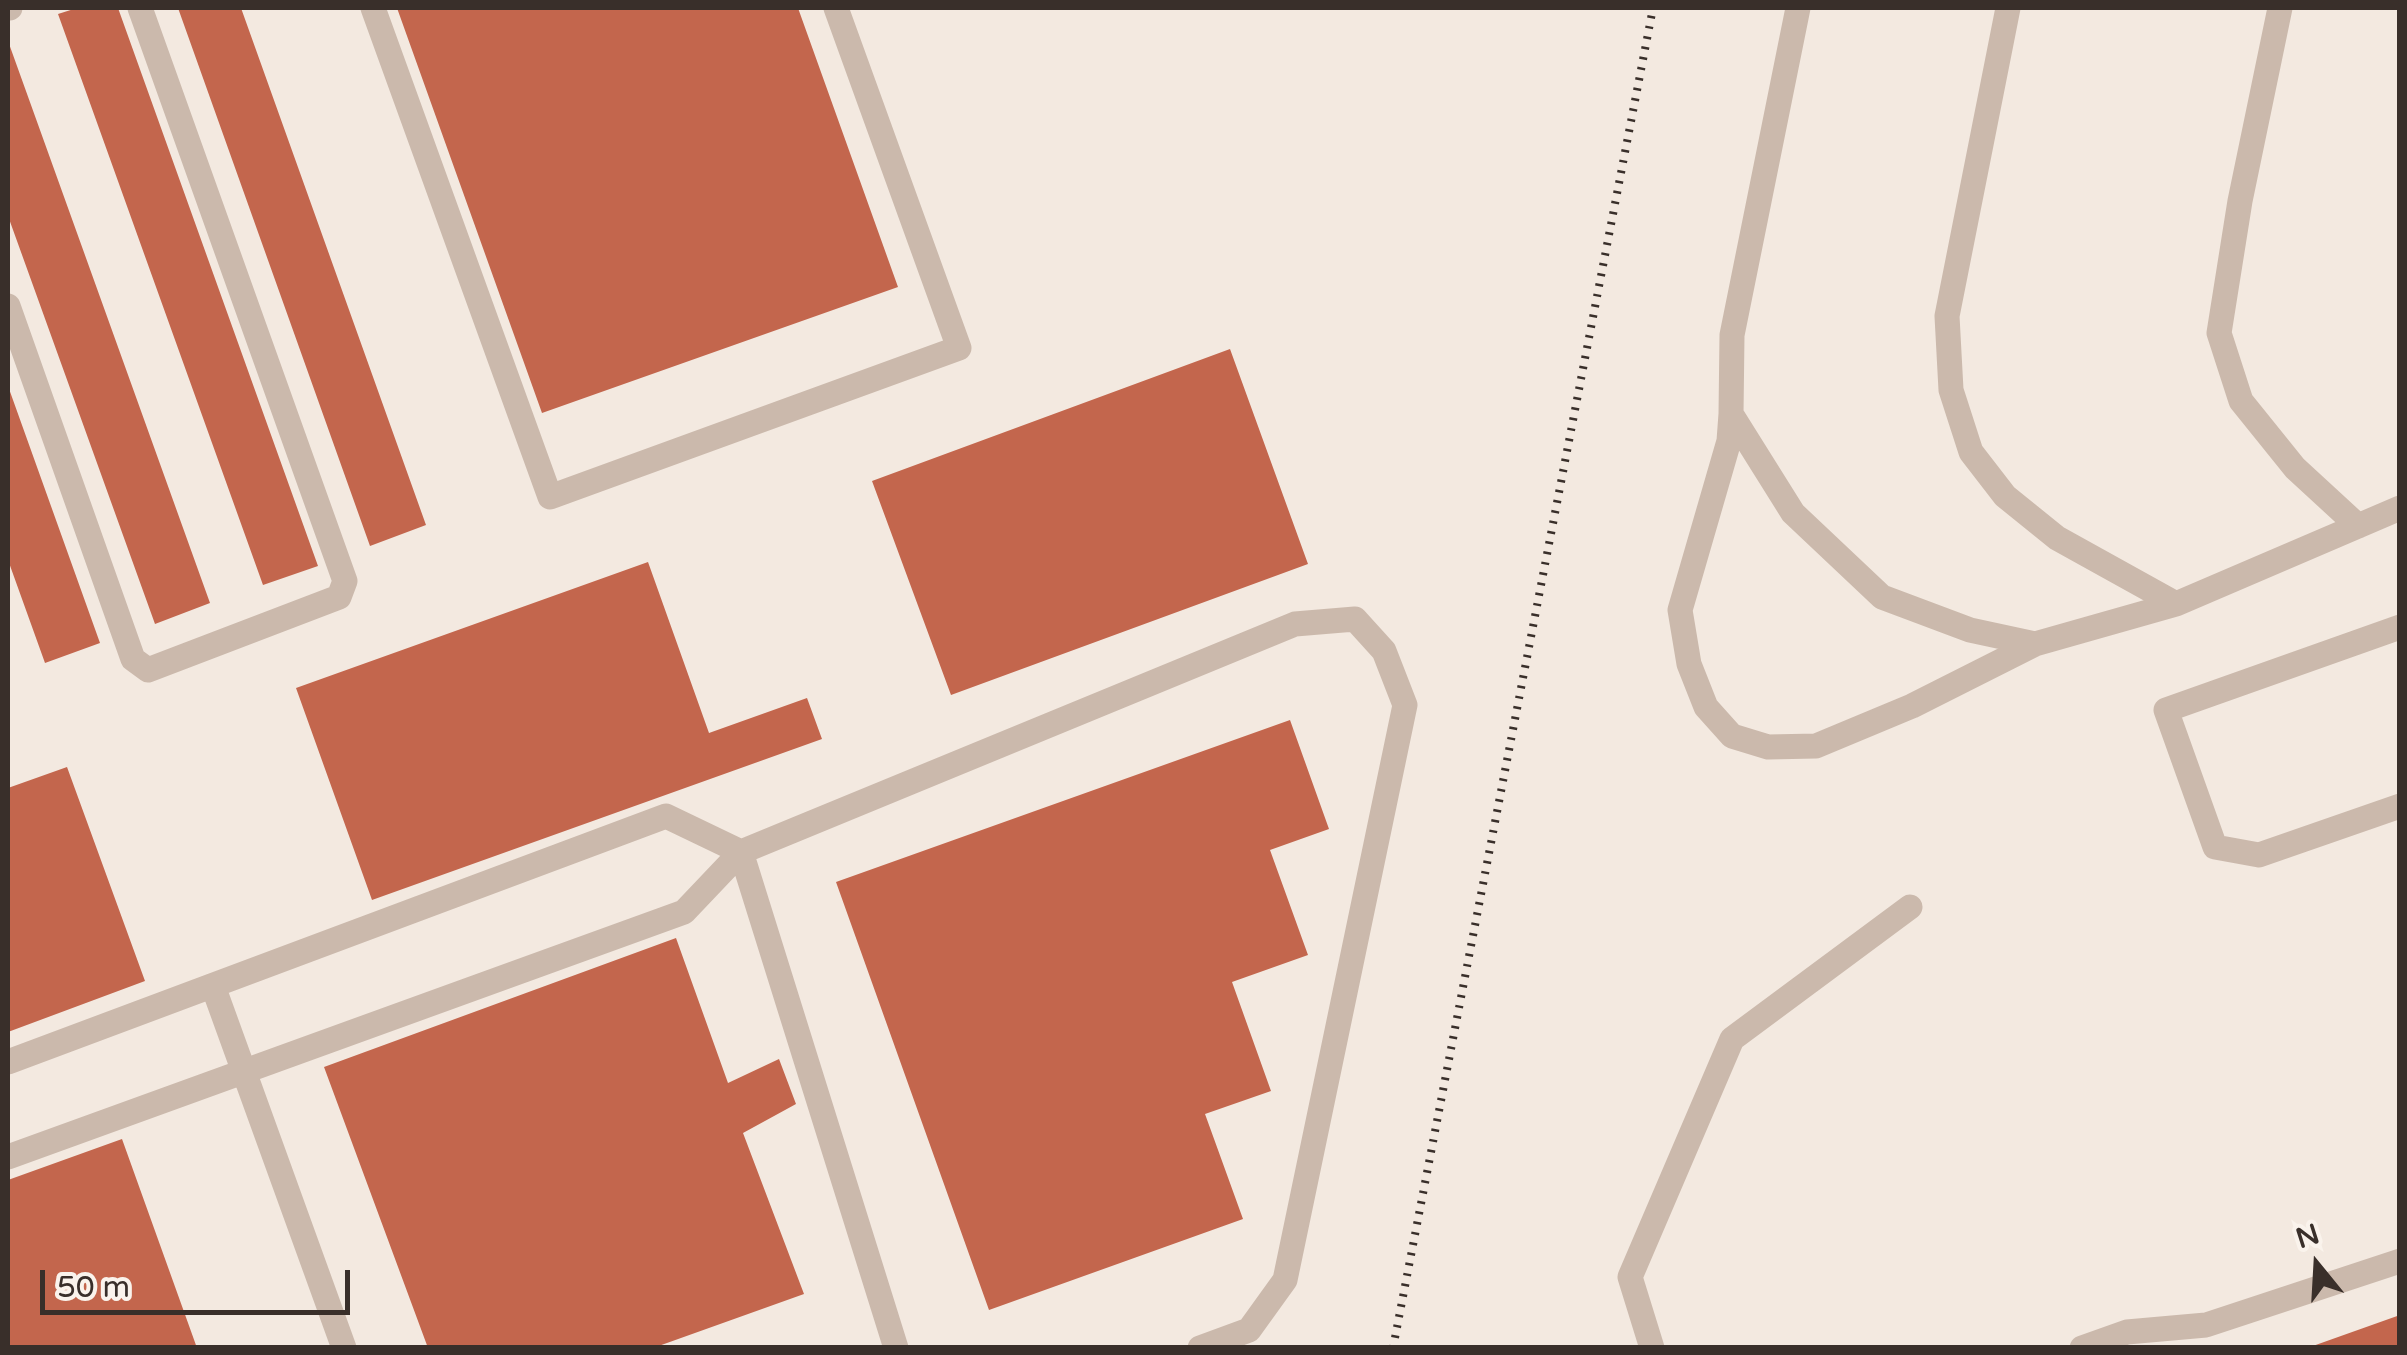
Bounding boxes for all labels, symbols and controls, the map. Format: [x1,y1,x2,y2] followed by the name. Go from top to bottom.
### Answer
[2267,1215,2367,1315] north arrow
[2292,1217,2324,1256] text: N
[45,1250,355,1312] scale bar
[57,1269,130,1306] text: 50 m

